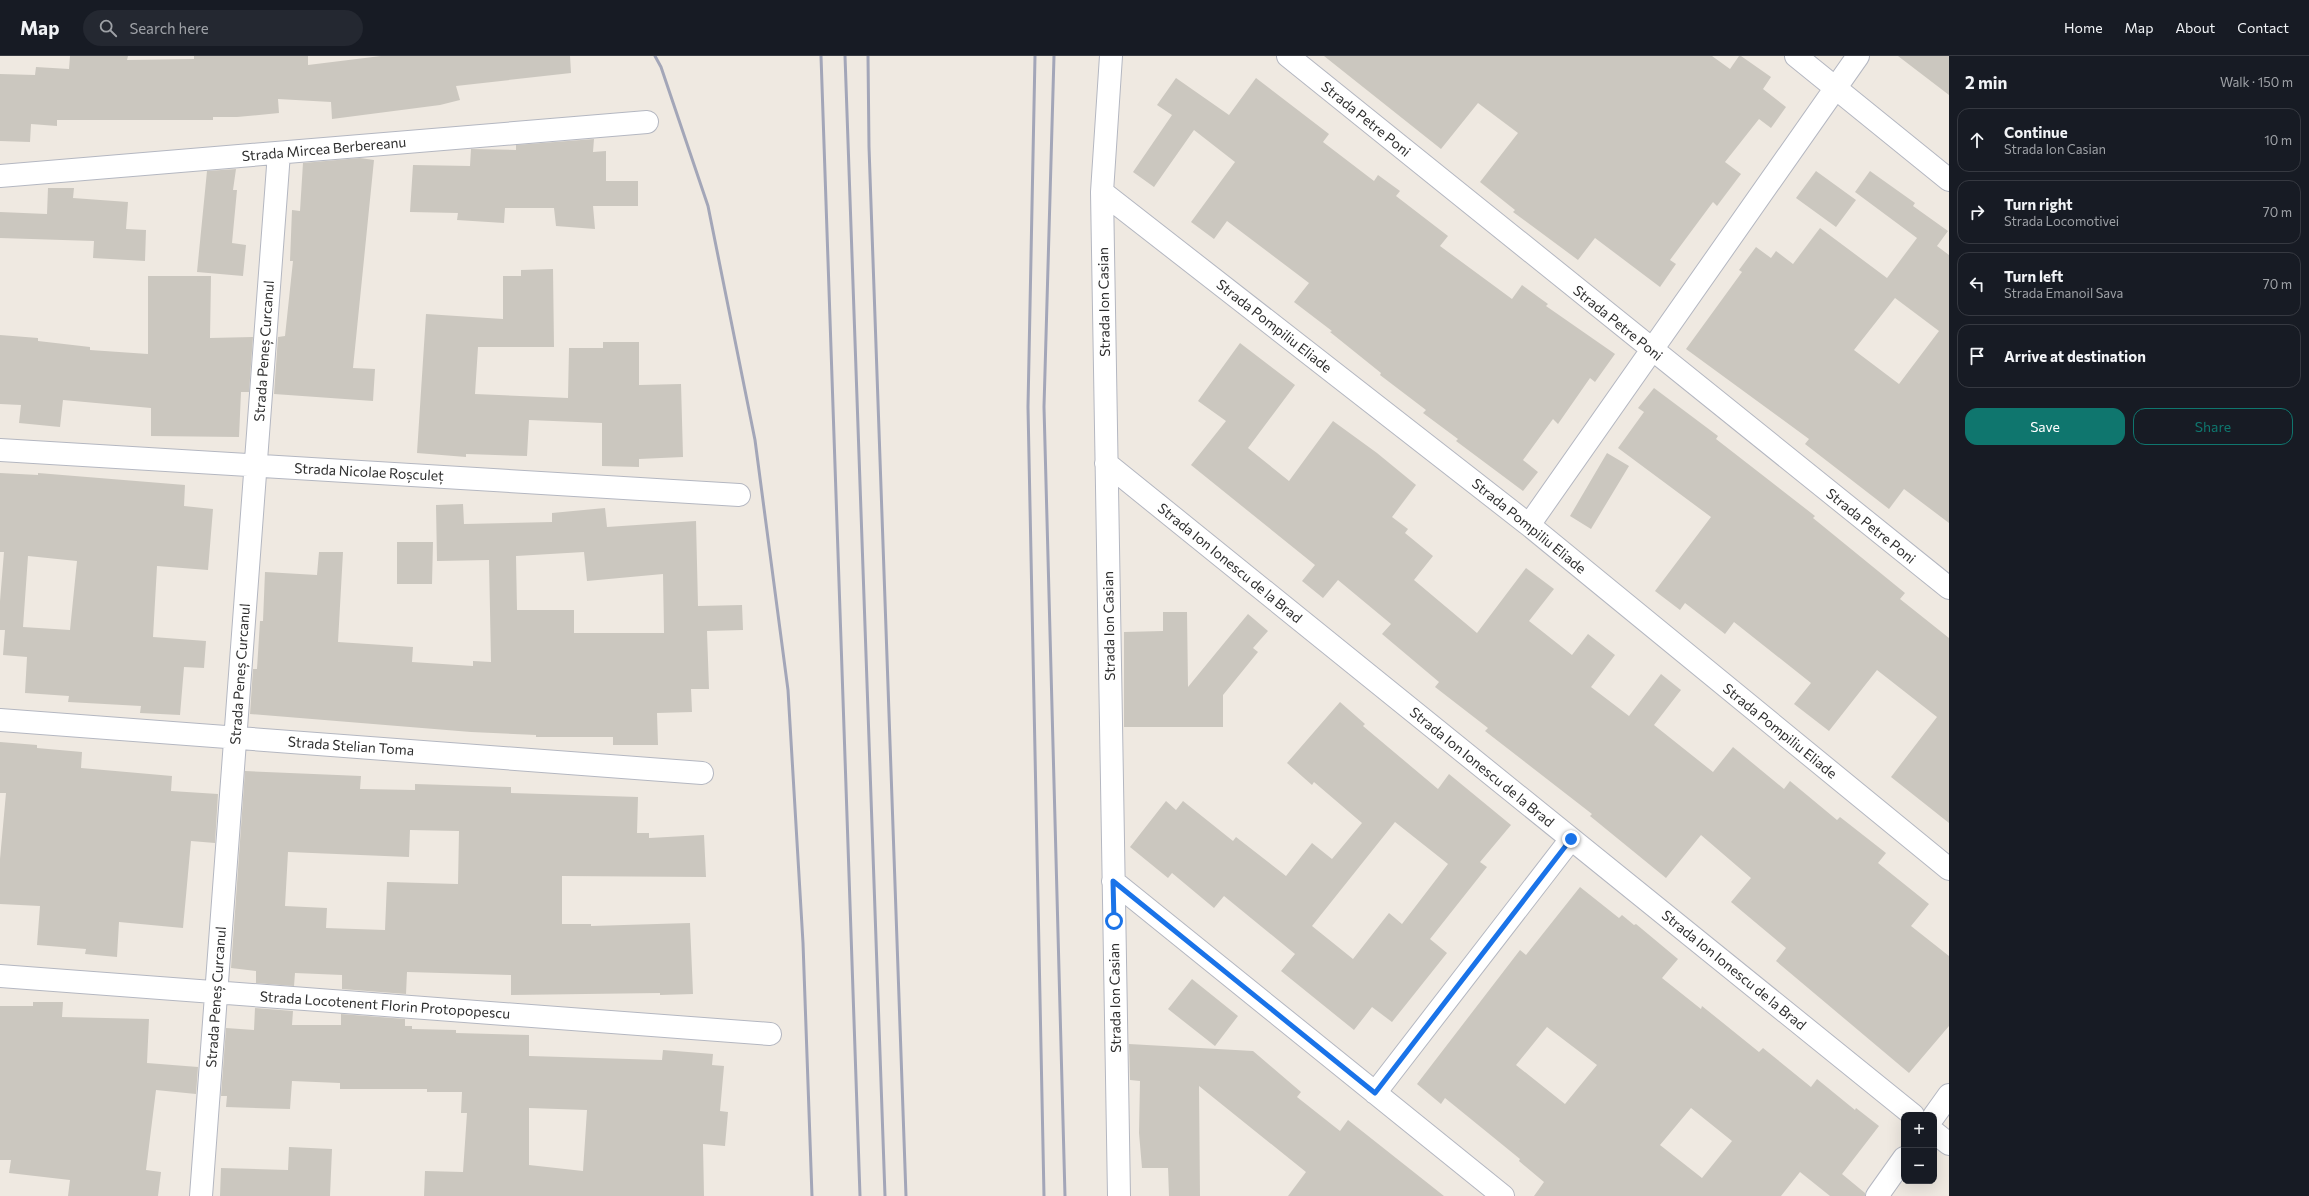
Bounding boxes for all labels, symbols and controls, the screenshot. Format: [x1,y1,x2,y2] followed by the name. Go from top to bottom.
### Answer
[83,10,363,46] search box
[20,16,59,39] text: Map
[97,17,119,39] icon: search
[129,19,209,37] text: Search here
[2064,19,2103,36] text: Home
[2125,19,2153,36] text: Map
[2175,19,2215,36] text: About
[2237,19,2289,36] text: Contact
[1965,72,2007,93] text: 2 min
[2220,74,2293,90] text: Walk · 150 m
[1318,77,1414,160] street label: Strada Petre Poni
[2004,123,2068,141] text: Continue
[1966,129,1988,151] icon: ahead
[2264,132,2292,148] text: 10 m
[241,133,407,164] street label: Strada Mircea Berbereanu
[2004,141,2106,157] text: Strada Ion Casian
[2004,195,2073,213] text: Turn right
[1966,201,1988,223] icon: right
[2263,204,2292,220] text: 70 m
[2004,213,2119,229] text: Strada Locomotivei
[1094,247,1113,357] street label: Strada Ion Casian
[2004,267,2063,285] text: Turn left
[1966,273,1988,295] icon: left
[1213,275,1335,376] street label: Strada Pompiliu Eliade
[2263,276,2292,292] text: 70 m
[250,280,278,422] street label: Strada Peneș Curcanul
[1570,281,1666,364] street label: Strada Petre Poni
[2004,285,2123,301] text: Strada Emanoil Sava
[1966,345,1988,367] icon: arrive
[2004,347,2146,365] text: Arrive at destination
[1965,408,2125,445] button: Save
[2133,408,2293,445] button: Share
[294,459,445,485] street label: Strada Nicolae Roșculeț
[1469,474,1590,577] street label: Strada Pompiliu Eliade
[1823,484,1919,567] street label: Strada Petre Poni
[1155,499,1306,626] street label: Strada Ion Ionescu de la Brad
[1099,571,1118,681] street label: Strada Ion Casian
[226,603,254,745] street label: Strada Peneș Curcanul
[1720,679,1841,782] street label: Strada Pompiliu Eliade
[1407,703,1558,830] street label: Strada Ion Ionescu de la Brad
[287,733,415,758] street label: Strada Stelian Toma
[1562,830,1580,848] route end
[1659,906,1810,1033] street label: Strada Ion Ionescu de la Brad
[1105,912,1123,930] route start
[202,926,230,1068] street label: Strada Peneș Curcanul
[1105,943,1124,1053] street label: Strada Ion Casian
[259,987,511,1022] street label: Strada Locotenent Florin Protopopescu
[1901,1112,1937,1184] map controls
[1901,1112,1937,1148] button: +
[1901,1148,1937,1184] button: −

